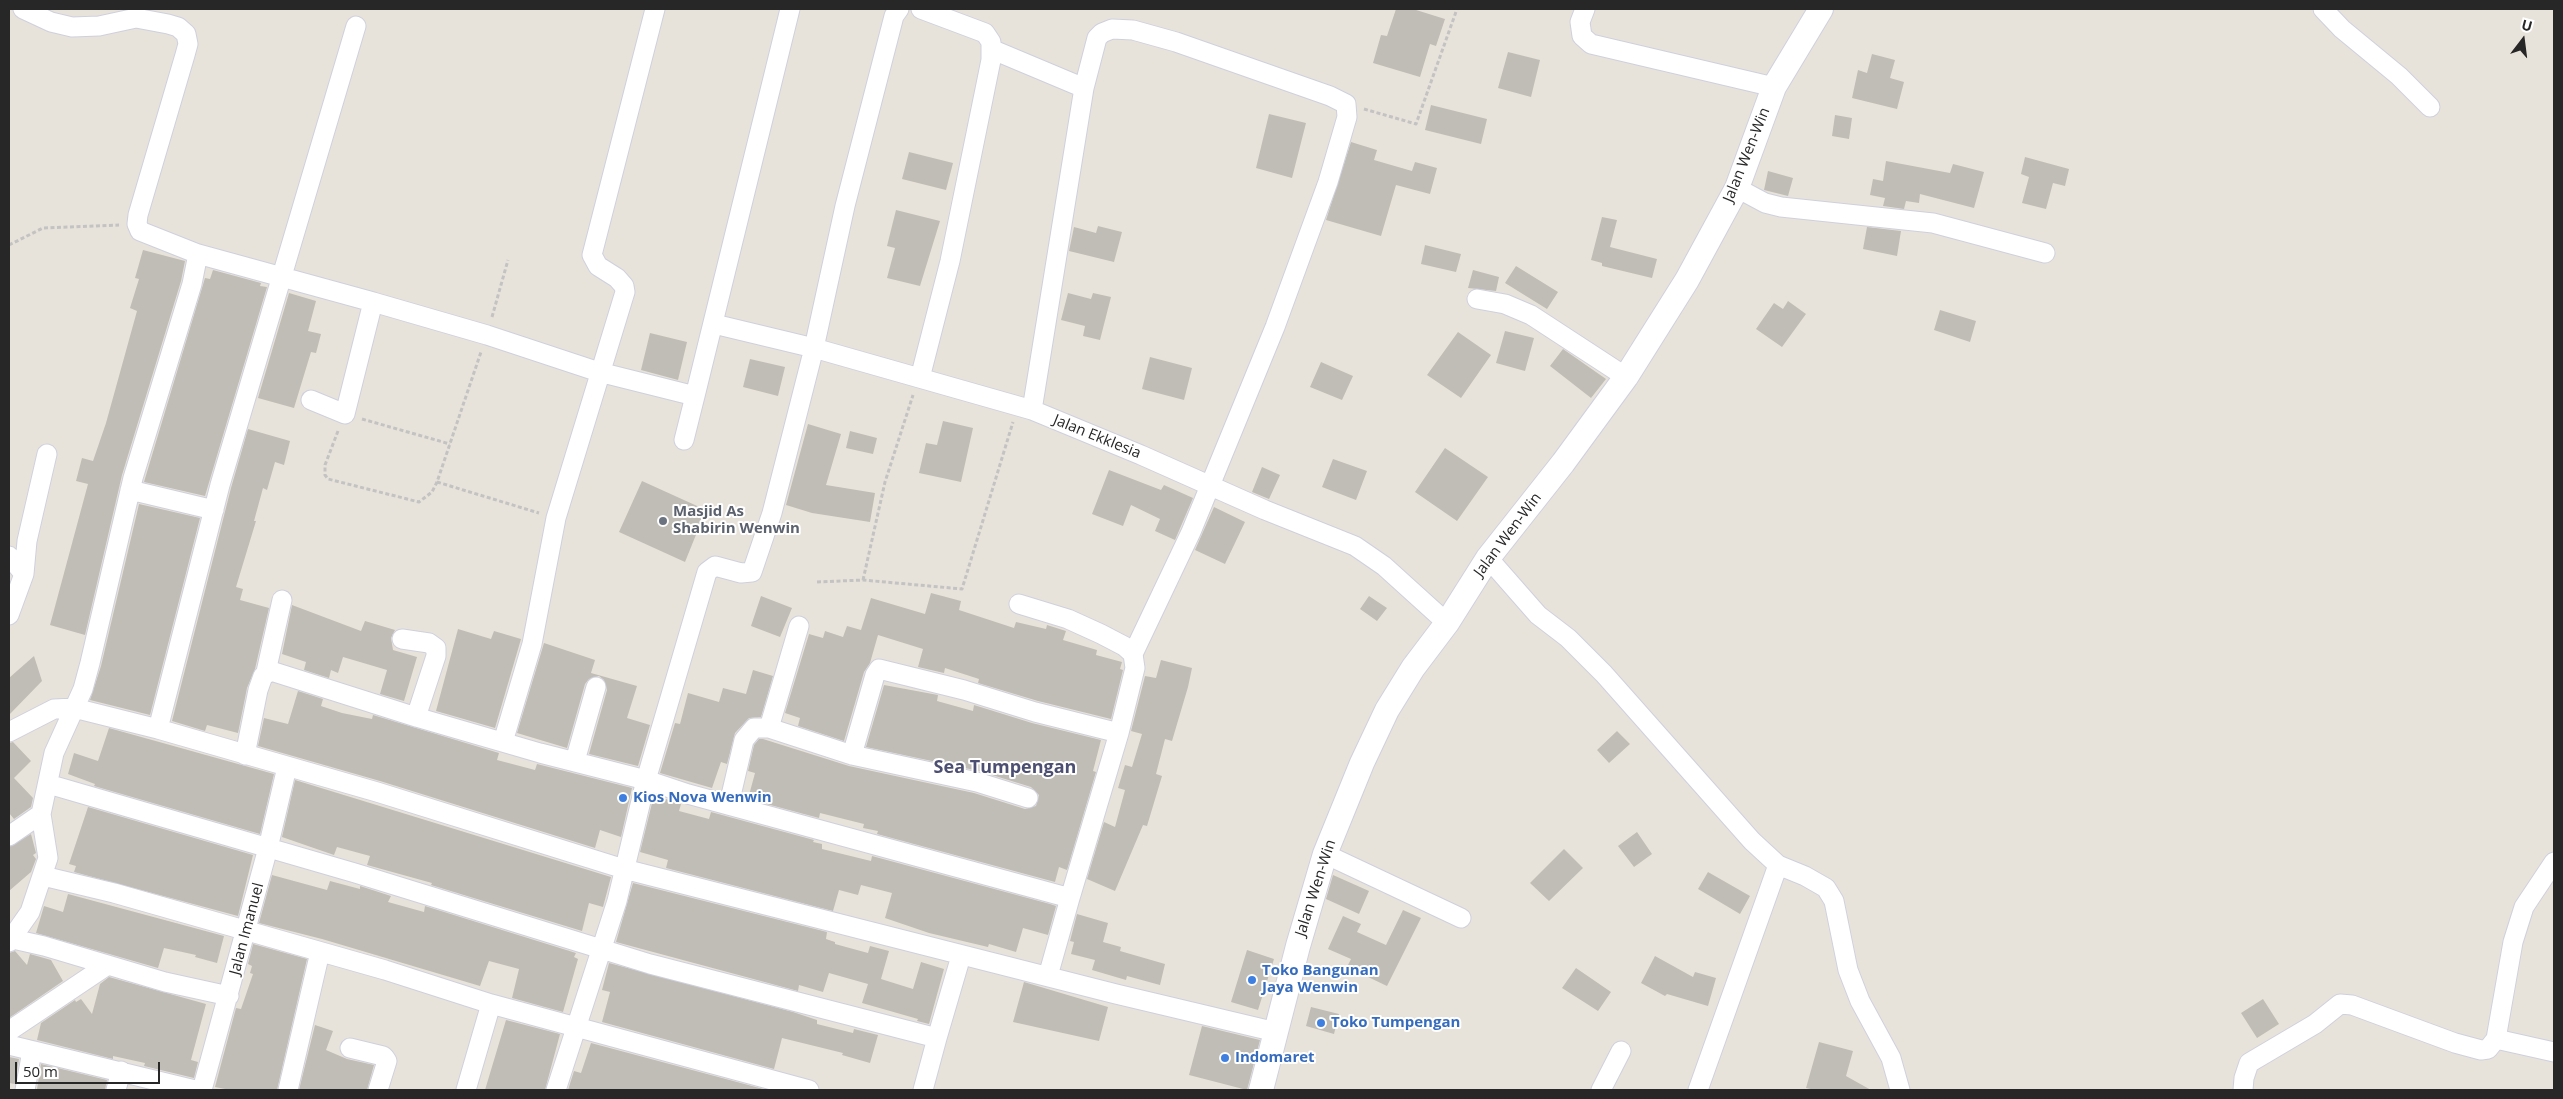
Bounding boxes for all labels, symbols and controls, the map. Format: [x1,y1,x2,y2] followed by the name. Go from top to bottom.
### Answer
[2519,14,2535,36] text: U
[2498,15,2548,65] north arrow
[1720,105,1774,205] street label: Jalan Wen-Win
[1050,411,1144,463] street label: Jalan Ekklesia
[1471,489,1545,581] street label: Jalan Wen-Win
[673,503,800,538] place label: Masjid As Shabirin Wenwin
[657,515,669,527] marker: Masjid As Shabirin Wenwin
[934,757,1076,779] district label: Sea Tumpengan
[633,789,772,807] place label: Kios Nova Wenwin
[617,792,629,804] marker: Kios Nova Wenwin
[1292,837,1340,939] street label: Jalan Wen-Win
[226,881,268,977] street label: Jalan Imanuel
[1262,962,1379,997] place label: Toko Bangunan Jaya Wenwin
[1246,974,1258,986] marker: Toko Bangunan Jaya Wenwin
[1331,1014,1460,1032] place label: Toko Tumpengan
[1315,1017,1327,1029] marker: Toko Tumpengan
[1235,1049,1315,1067] place label: Indomaret
[18,1052,162,1084] scale bar
[1219,1052,1231,1064] marker: Indomaret
[23,1061,58,1081] text: 50 m

